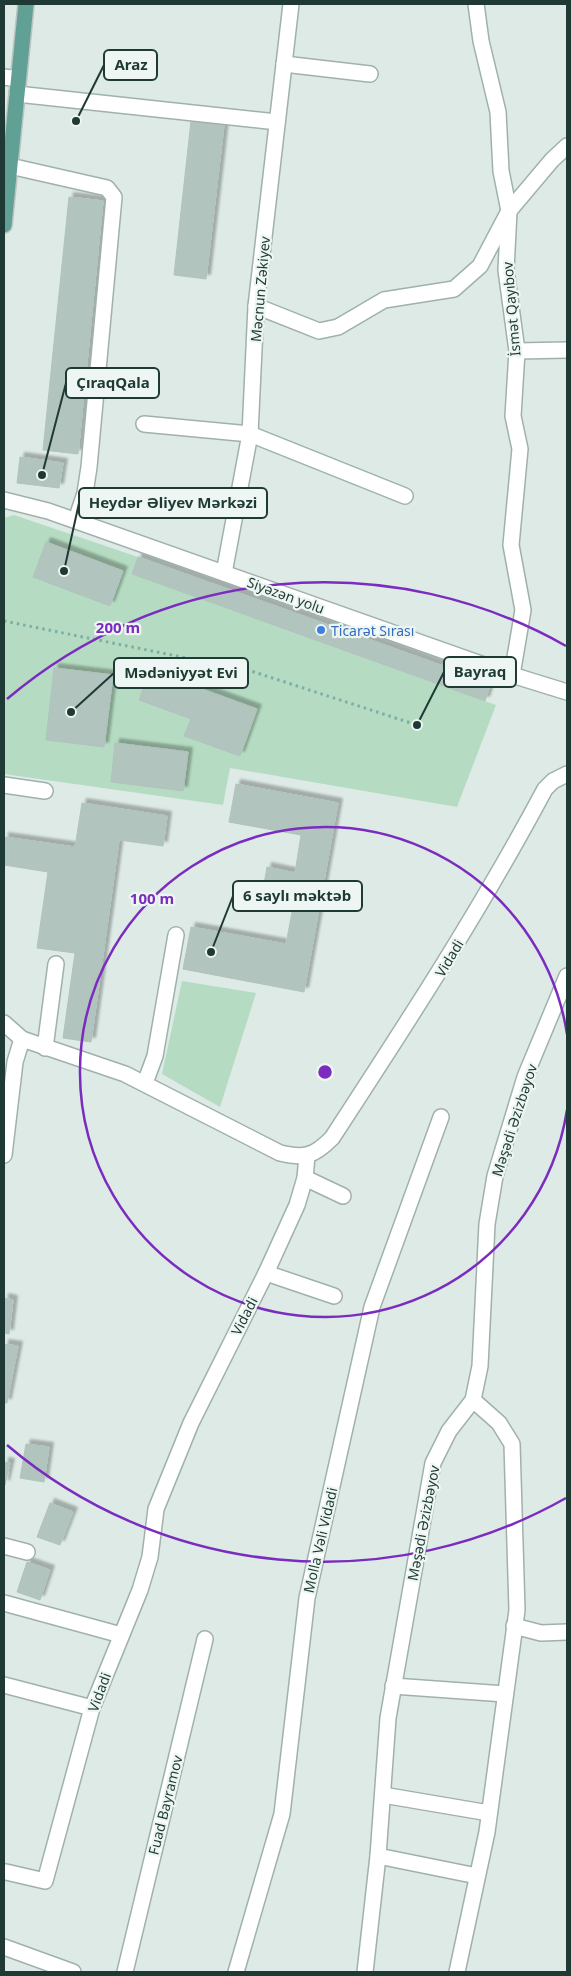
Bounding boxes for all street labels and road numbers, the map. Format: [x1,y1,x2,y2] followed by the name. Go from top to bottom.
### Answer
[246,235,274,343] street label: Məcnun Zəkiyev
[497,260,525,357] street label: İsmət Qayıbov
[245,572,327,618] street label: Siyəzən yolu
[430,936,468,980] street label: Vidadi
[487,1061,541,1179] street label: Məşədi Əzizbəyov
[226,1294,262,1338] street label: Vidadi
[403,1463,444,1582] street label: Məşədi Əzizbəyov
[299,1485,341,1595] street label: Molla Vəli Vidadi
[83,1670,115,1714] street label: Vidadi
[143,1752,187,1857] street label: Fuad Bayramov

